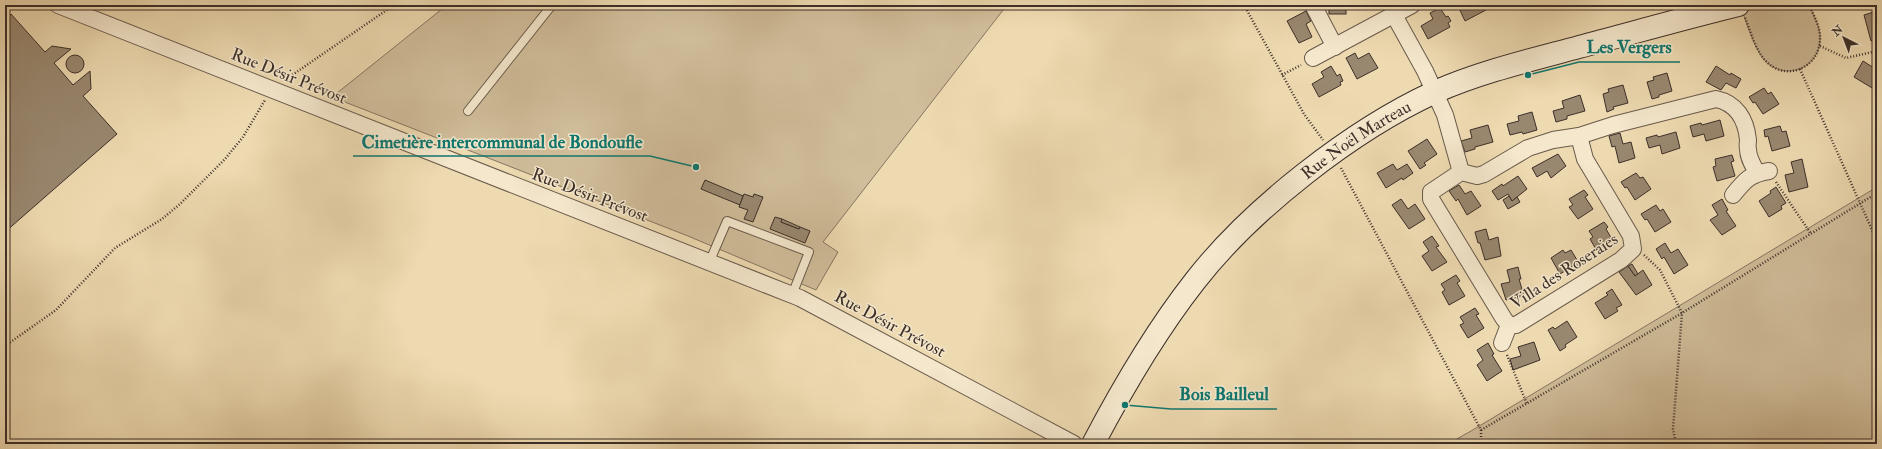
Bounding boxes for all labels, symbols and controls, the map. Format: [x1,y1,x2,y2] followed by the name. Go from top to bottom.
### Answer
[1824,18,1864,58] north arrow
[1829,22,1847,40] text: N
[1579,32,1680,62] callout: Les Vergers
[1586,36,1672,59] text: Les Vergers
[228,43,350,109] street label: Rue Désir Prévost
[1297,95,1415,183] street label: Rue Noël Marteau
[353,126,650,156] callout: Cimetière intercommunal de Bondoufle
[362,131,643,154] text: Cimetière intercommunal de Bondoufle
[529,163,651,227] street label: Rue Désir Prévost
[1506,228,1622,314] street label: Villa des Roseraies
[831,286,949,362] street label: Rue Désir Prévost
[1171,379,1277,409] callout: Bois Bailleul
[1179,383,1269,406] text: Bois Bailleul

